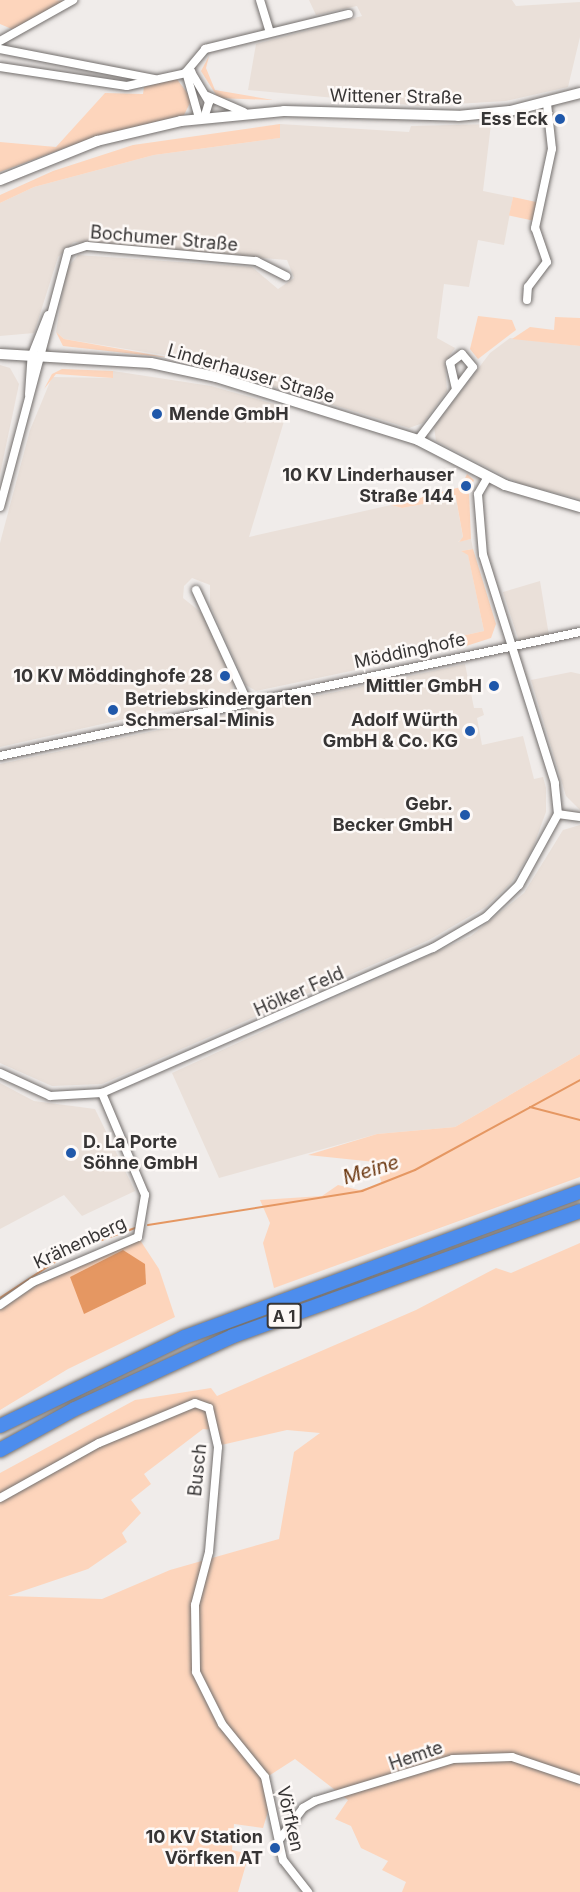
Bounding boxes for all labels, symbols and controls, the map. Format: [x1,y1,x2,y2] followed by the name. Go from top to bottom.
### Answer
[330,85,462,109] street label: Wittener Straße
[481,108,548,130] place label: Ess Eck
[553,112,567,126] marker: Ess Eck
[89,222,239,256] street label: Bochumer Straße
[165,340,337,408] street label: Linderhauser Straße
[169,403,289,425] place label: Mende GmbH
[150,407,164,421] marker: Mende GmbH
[282,465,454,508] place label: 10 KV Linderhauser Straße 144
[459,479,473,493] marker: 10 KV Linderhauser Straße 144
[352,629,468,673] street label: Möddinghofe
[13,665,213,687] place label: 10 KV Möddinghofe 28
[218,669,232,683] marker: 10 KV Möddinghofe 28
[366,675,482,697] place label: Mittler GmbH
[487,679,501,693] marker: Mittler GmbH
[125,689,312,732] place label: Betriebskindergarten Schmersal-Minis
[106,703,120,717] marker: Betriebskindergarten Schmersal-Minis
[322,710,458,752] place label: Adolf Würth GmbH & Co. KG
[463,724,477,738] marker: Adolf Würth GmbH & Co. KG
[333,794,453,836] place label: Gebr. Becker GmbH
[458,808,472,822] marker: Gebr. Becker GmbH
[251,963,347,1021] street label: Hölker Feld
[83,1132,198,1174] place label: D. La Porte Söhne GmbH
[64,1146,78,1160] marker: D. La Porte Söhne GmbH
[340,1150,402,1190] water label: Meine
[30,1212,130,1274] street label: Krähenberg
[266,1303,302,1329] road number: A 1
[184,1443,212,1497] street label: Busch
[386,1737,446,1775] street label: Hemte
[272,1784,308,1854] street label: Vörfken
[146,1827,263,1870] place label: 10 KV Station Vörfken AT
[268,1841,282,1855] marker: 10 KV Station Vörfken AT

